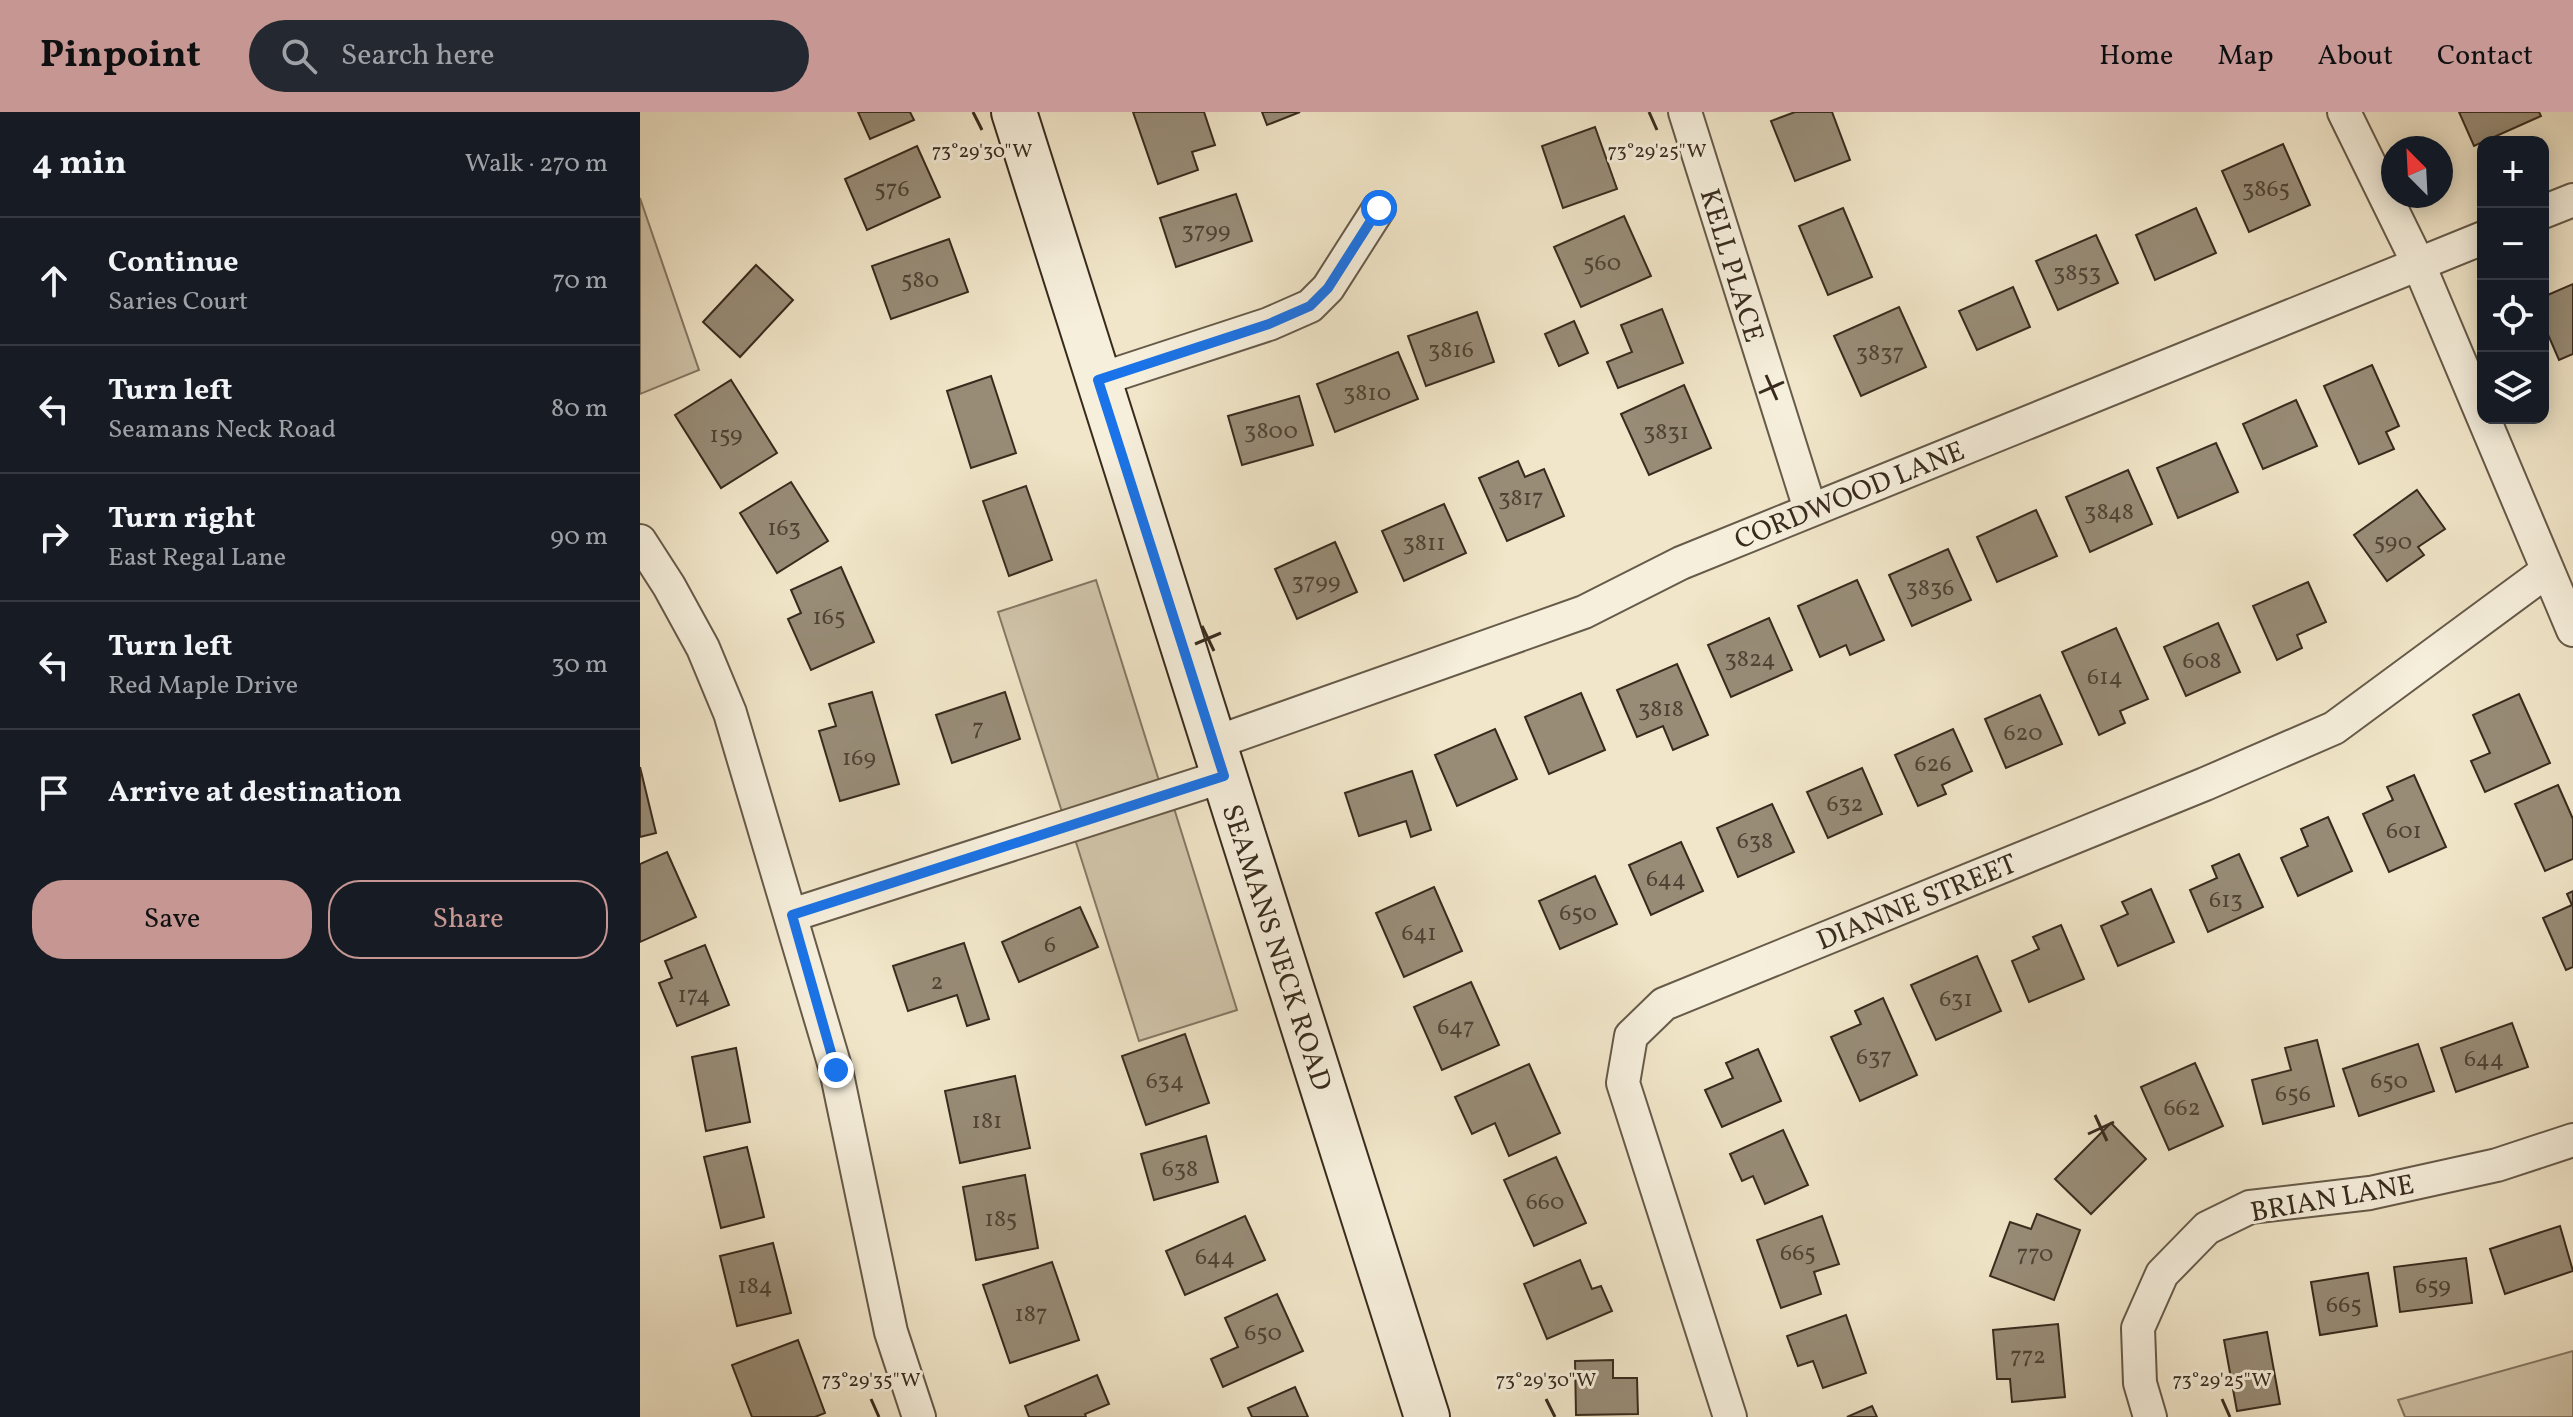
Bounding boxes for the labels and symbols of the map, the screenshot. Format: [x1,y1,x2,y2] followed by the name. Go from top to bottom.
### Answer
[2381,136,2453,208] north arrow
[932,138,1032,166] text: 73°29'30"W
[1607,138,1707,166] text: 73°29'25"W
[874,173,910,207] house number: 576
[2242,173,2290,207] house number: 3865
[1689,184,1773,347] street label: KELL PLACE
[1361,190,1397,226] route start
[1182,215,1230,249] house number: 3799
[1583,247,1621,281] house number: 560
[2053,257,2101,291] house number: 3853
[901,264,939,298] house number: 580
[1428,334,1474,368] house number: 3816
[1856,337,1904,371] house number: 3837
[1343,377,1391,411] house number: 3810
[1244,415,1298,449] house number: 3800
[1643,416,1689,450] house number: 3831
[710,419,742,453] house number: 159
[1729,432,1971,560] street label: CORDWOOD LANE
[1498,482,1544,516] house number: 3817
[2084,496,2134,530] house number: 3848
[767,512,801,546] house number: 163
[2374,526,2412,560] house number: 590
[1402,527,1446,561] house number: 3811
[1292,566,1340,600] house number: 3799
[1906,572,1954,606] house number: 3836
[813,601,846,635] house number: 165
[1725,643,1776,677] house number: 3824
[2183,645,2221,679] house number: 608
[2087,661,2123,695] house number: 614
[1638,693,1684,727] house number: 3818
[972,712,984,746] house number: 7
[2003,717,2043,751] house number: 620
[842,742,876,776] house number: 169
[1914,748,1952,782] house number: 626
[1826,788,1864,822] house number: 632
[1211,800,1340,1096] street label: SEAMANS NECK ROAD
[2386,815,2422,849] house number: 601
[1737,825,1773,859] house number: 638
[1811,845,2023,961] street label: DIANNE STREET
[1646,863,1686,897] house number: 644
[2209,884,2243,918] house number: 613
[1559,897,1597,931] house number: 650
[1401,917,1437,951] house number: 641
[1044,929,1056,963] house number: 6
[931,966,943,1000] house number: 2
[678,979,710,1013] house number: 174
[1939,983,1973,1017] house number: 631
[1437,1011,1475,1045] house number: 647
[1856,1041,1892,1075] house number: 637
[2464,1043,2504,1077] house number: 644
[818,1052,854,1088] route end
[1146,1065,1184,1099] house number: 634
[2370,1065,2408,1099] house number: 650
[2275,1078,2311,1112] house number: 656
[2163,1092,2201,1126] house number: 662
[972,1105,1002,1139] house number: 181
[1162,1153,1198,1187] house number: 638
[2248,1166,2417,1233] street label: BRIAN LANE
[1526,1186,1564,1220] house number: 660
[985,1203,1017,1237] house number: 185
[1780,1237,1816,1271] house number: 665
[2017,1238,2053,1272] house number: 770
[1195,1241,1235,1275] house number: 644
[737,1270,773,1304] house number: 184
[2415,1270,2451,1304] house number: 659
[2326,1289,2362,1323] house number: 665
[1014,1298,1048,1332] house number: 187
[1244,1317,1282,1351] house number: 650
[2010,1340,2046,1374] house number: 772
[822,1367,920,1395] text: 73°29'35"W
[1496,1367,1596,1395] text: 73°29'30"W
[2172,1367,2272,1395] text: 73°29'25"W

